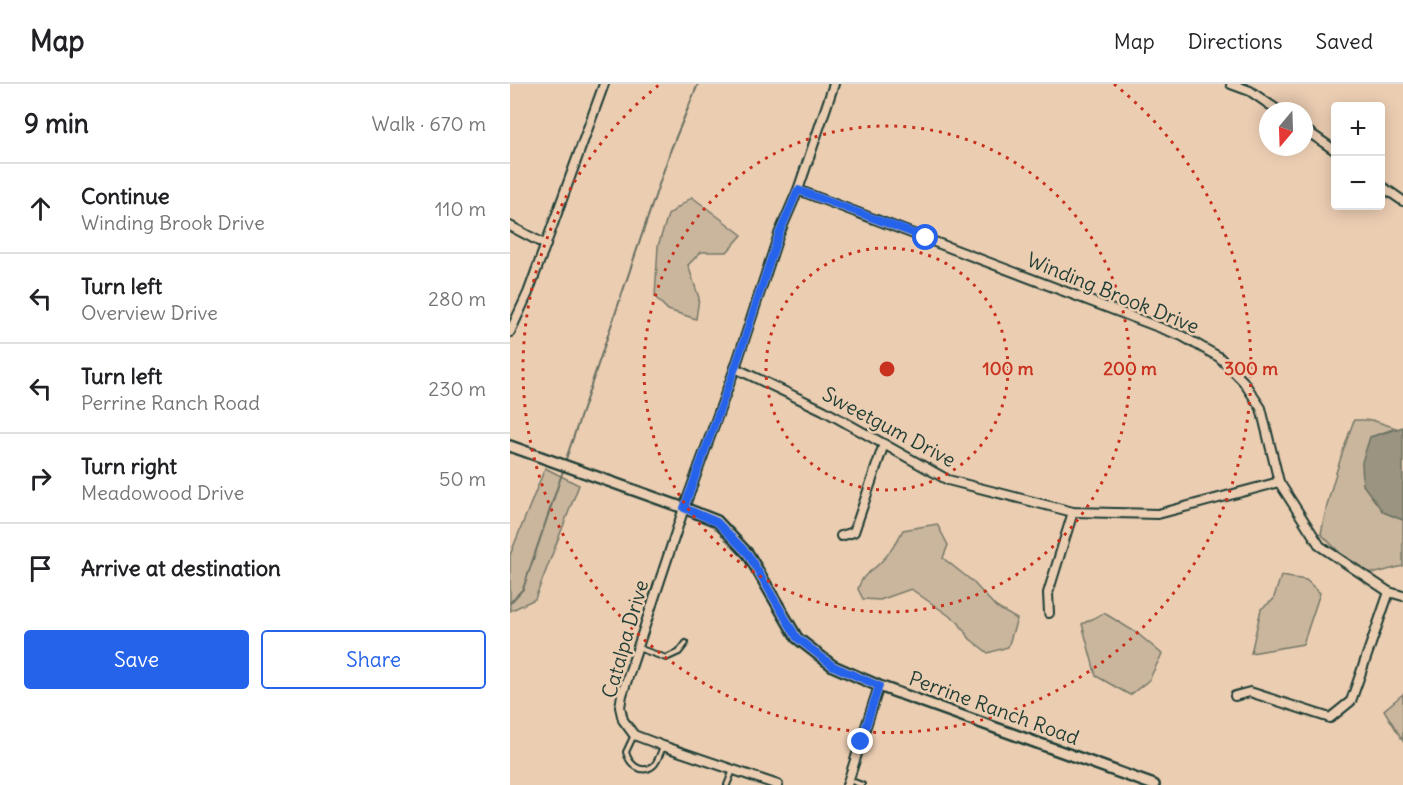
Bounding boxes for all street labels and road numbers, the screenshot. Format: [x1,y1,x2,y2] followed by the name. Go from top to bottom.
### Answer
[1023,247,1203,339] street label: Winding Brook Drive
[818,381,960,472] street label: Sweetgum Drive
[596,577,653,701] street label: Catalpa Drive
[906,665,1083,750] street label: Perrine Ranch Road

